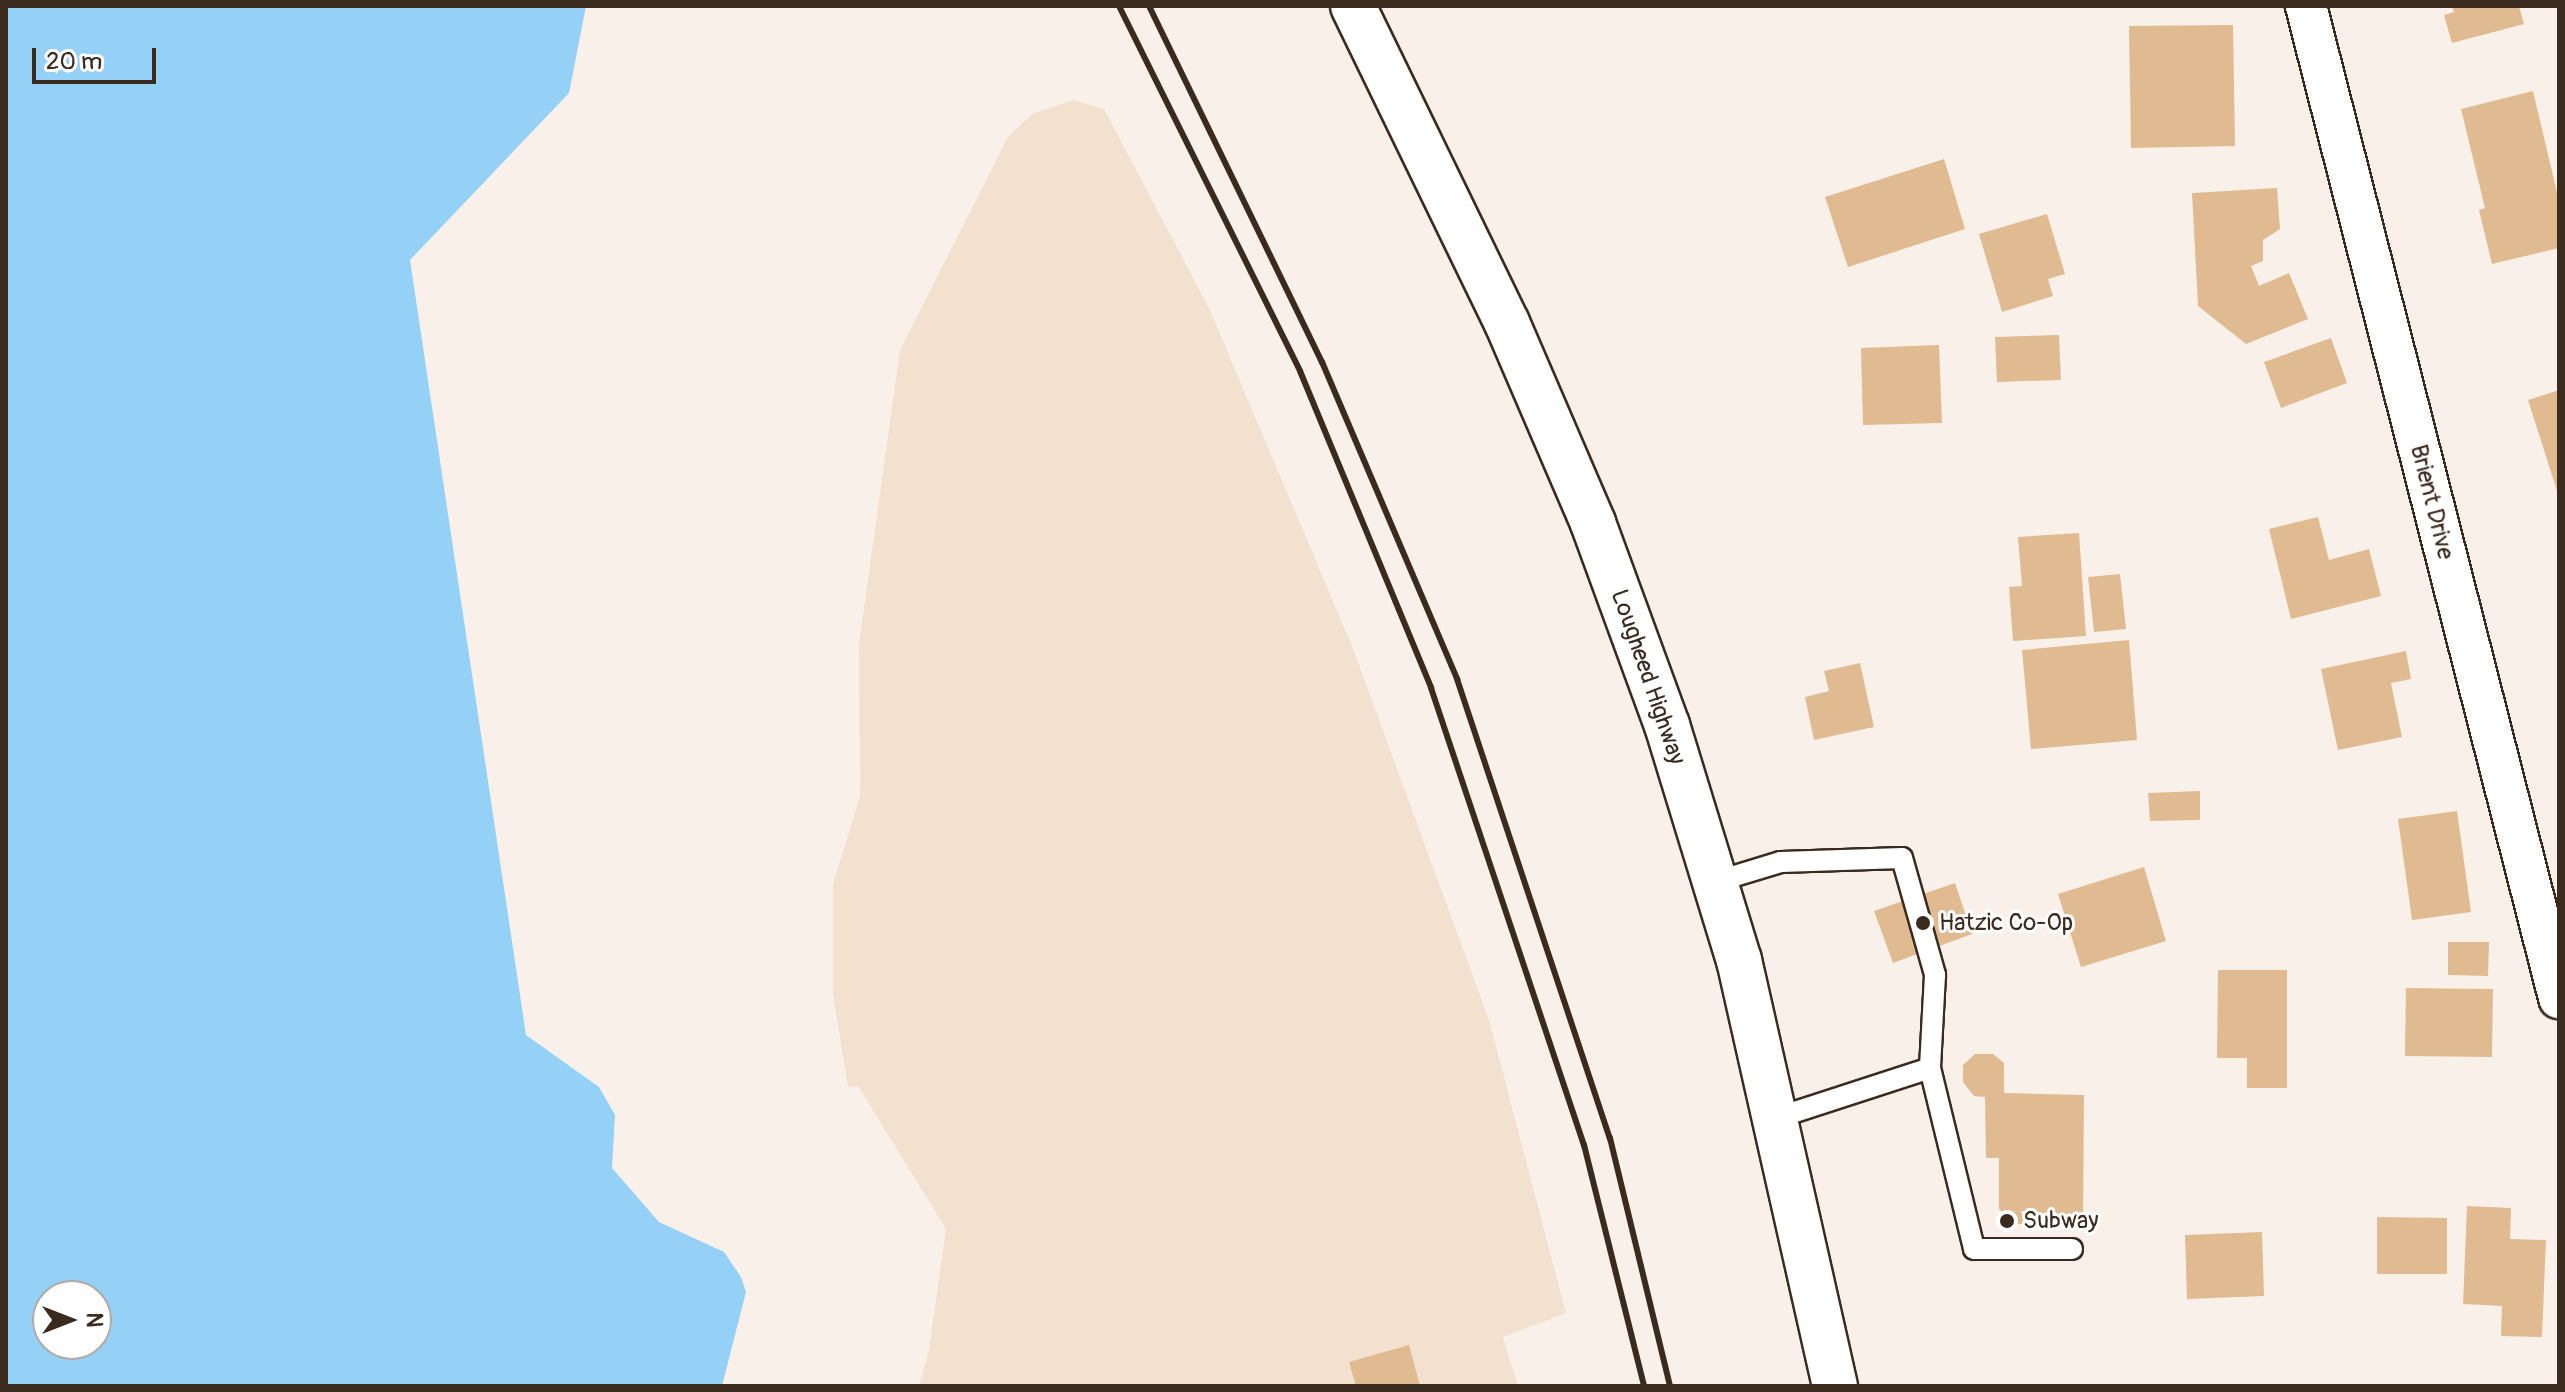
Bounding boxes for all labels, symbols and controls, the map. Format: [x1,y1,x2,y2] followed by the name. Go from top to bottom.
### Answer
[36,32,160,82] scale bar
[46,47,102,76] text: 20 m
[2404,442,2460,562] street label: Brient Drive
[1605,586,1691,768] street label: Lougheed Highway
[1939,909,2073,937] place label: Hatzic Co-Op
[1914,914,1932,932] marker: Hatzic Co-Op
[2023,1207,2098,1235] place label: Subway
[1998,1212,2016,1230] marker: Subway
[32,1280,112,1360] north arrow
[80,1313,108,1327] text: N

